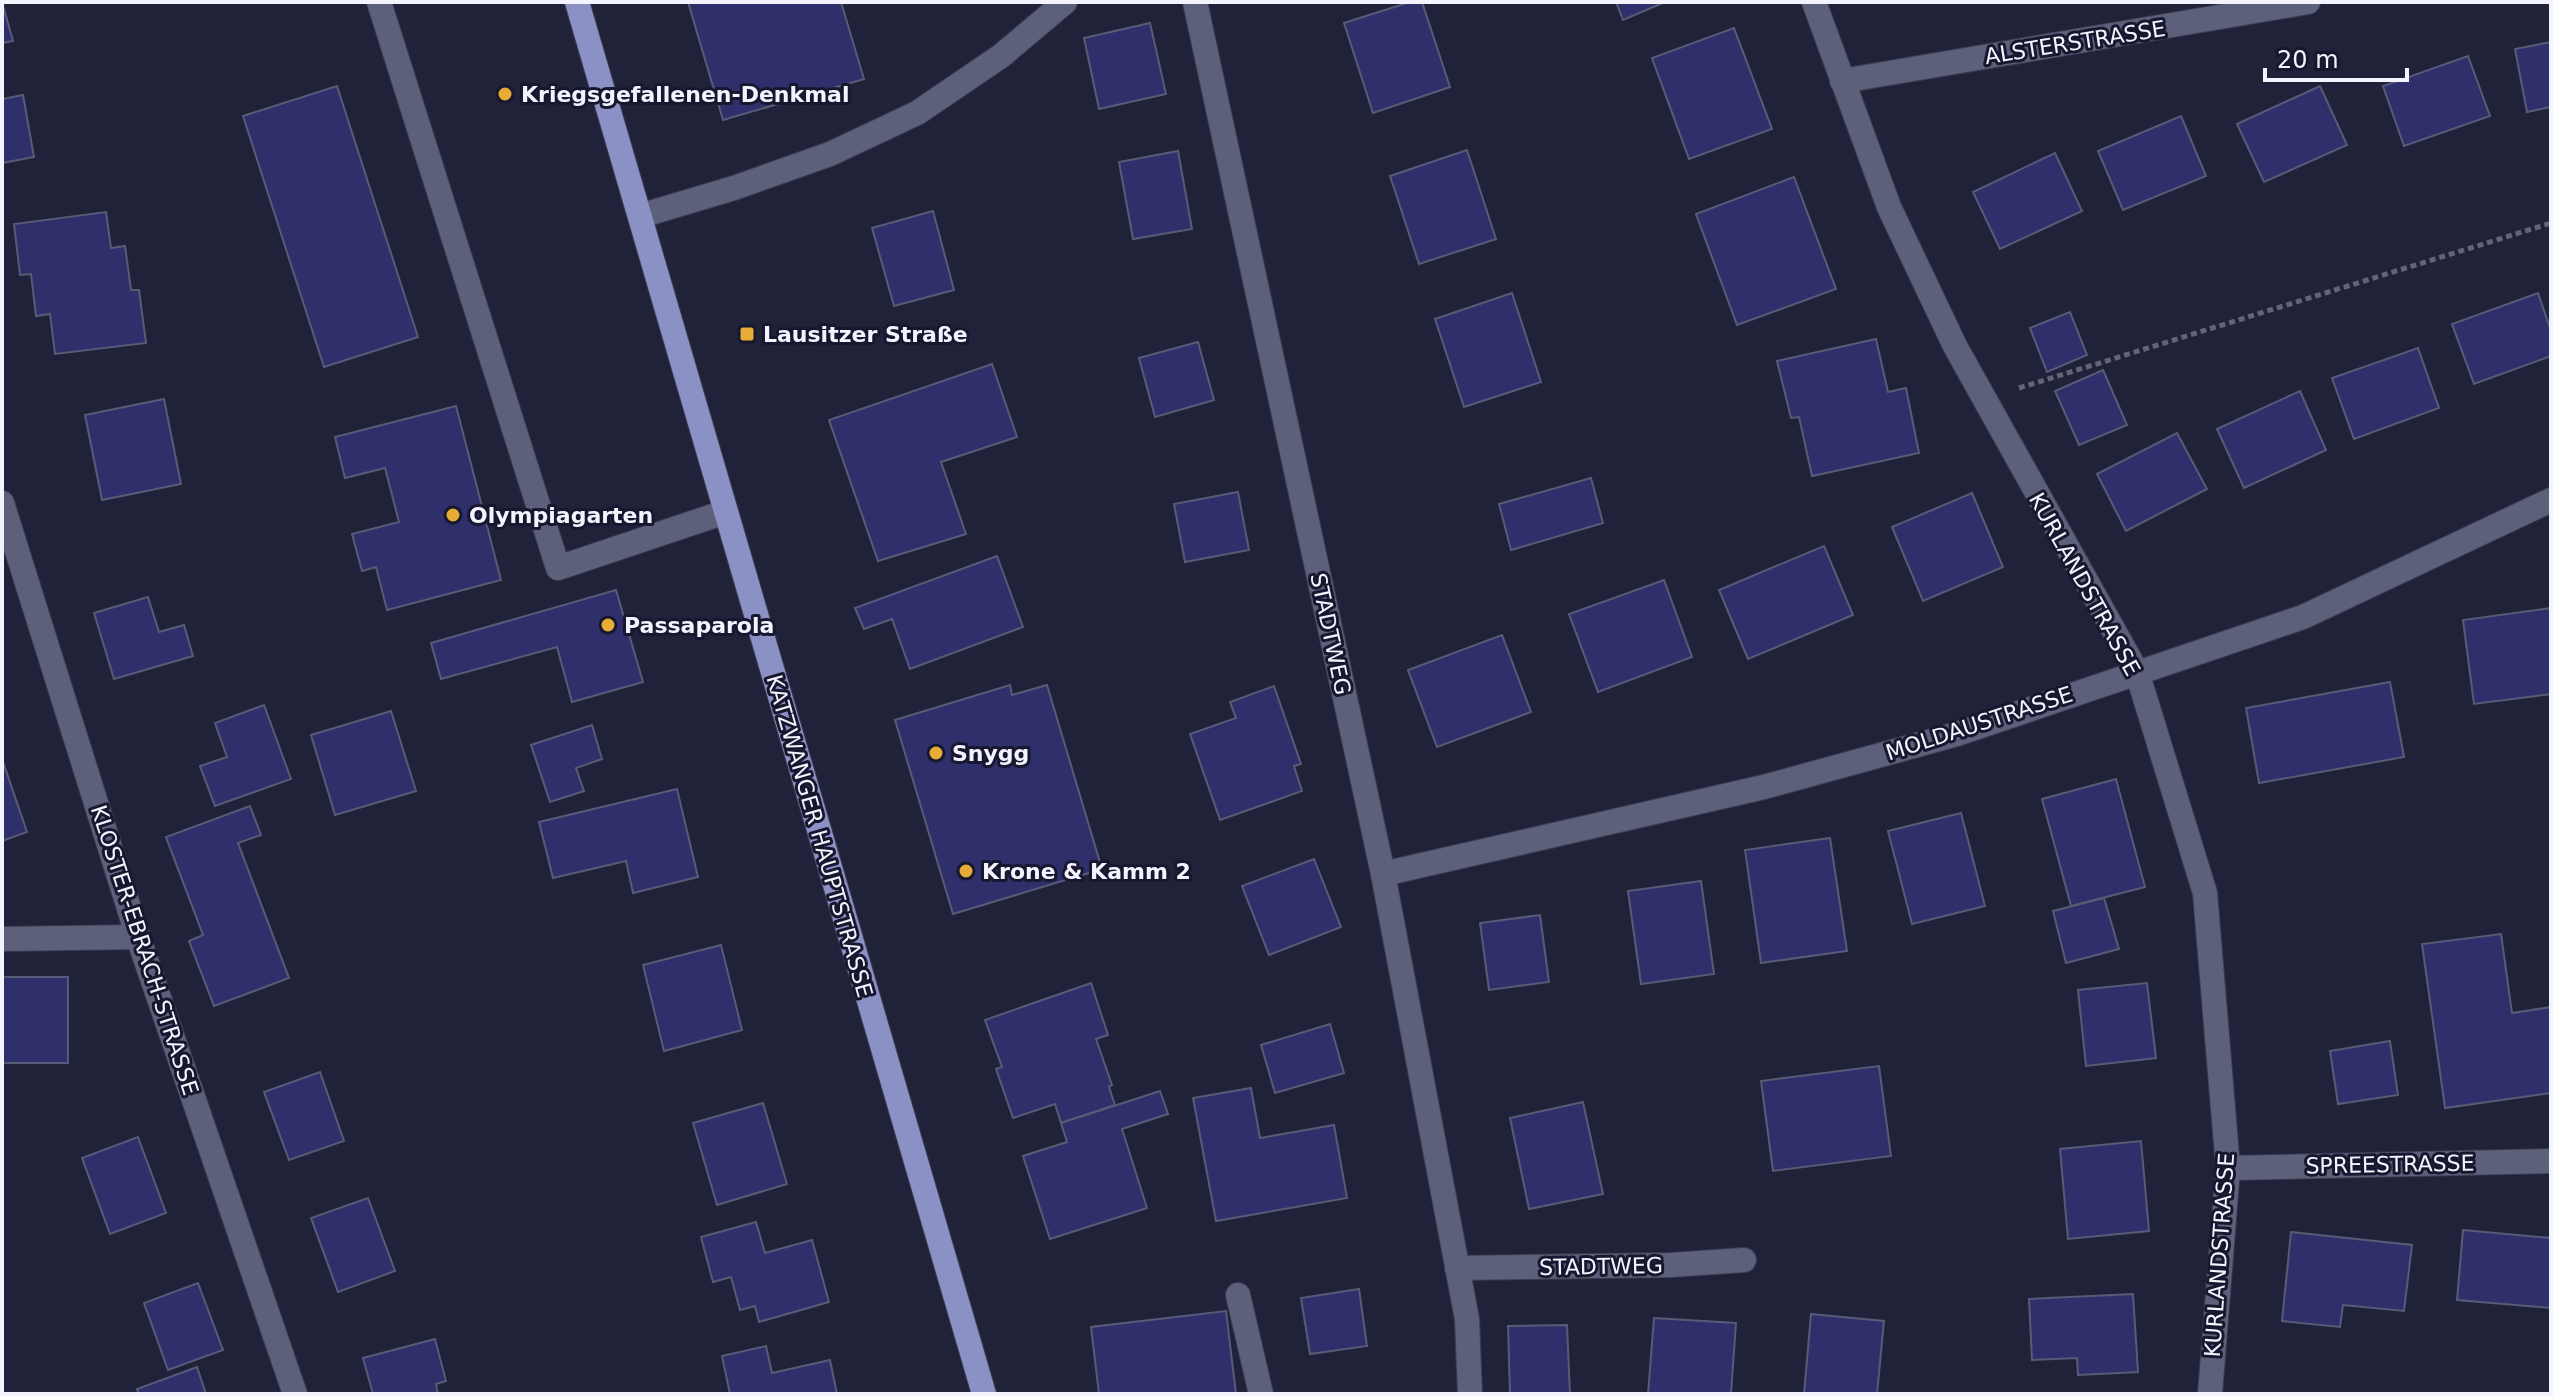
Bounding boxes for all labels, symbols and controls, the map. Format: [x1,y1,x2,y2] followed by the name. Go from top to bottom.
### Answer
[1983,16,2167,69] street label: ALSTERSTRASSE
[2265,32,2407,82] scale bar
[2277,46,2339,74] text: 20 m
[521,82,849,107] place label: Kriegsgefallenen-Denkmal
[496,85,514,103] marker: Kriegsgefallenen-Denkmal
[763,322,968,347] place label: Lausitzer Straße
[738,325,756,343] marker: Lausitzer Straße
[2024,488,2145,680] street label: KURLANDSTRASSE
[469,503,653,528] place label: Olympiagarten
[444,506,462,524] marker: Olympiagarten
[1305,571,1356,697] street label: STADTWEG
[624,613,774,638] place label: Passaparola
[599,616,617,634] marker: Passaparola
[761,672,878,1000] street label: KATZWANGER HAUPTSTRASSE
[1883,681,2076,765] street label: MOLDAUSTRASSE
[952,741,1029,766] place label: Snygg
[927,744,945,762] marker: Snygg
[86,802,203,1098] street label: KLOSTER-EBRACH-STRASSE
[982,859,1191,884] place label: Krone & Kamm 2
[957,862,975,880] marker: Krone & Kamm 2
[2305,1151,2475,1178] street label: SPREESTRASSE
[2200,1152,2239,1358] street label: KURLANDSTRASSE
[1539,1253,1663,1280] street label: STADTWEG

